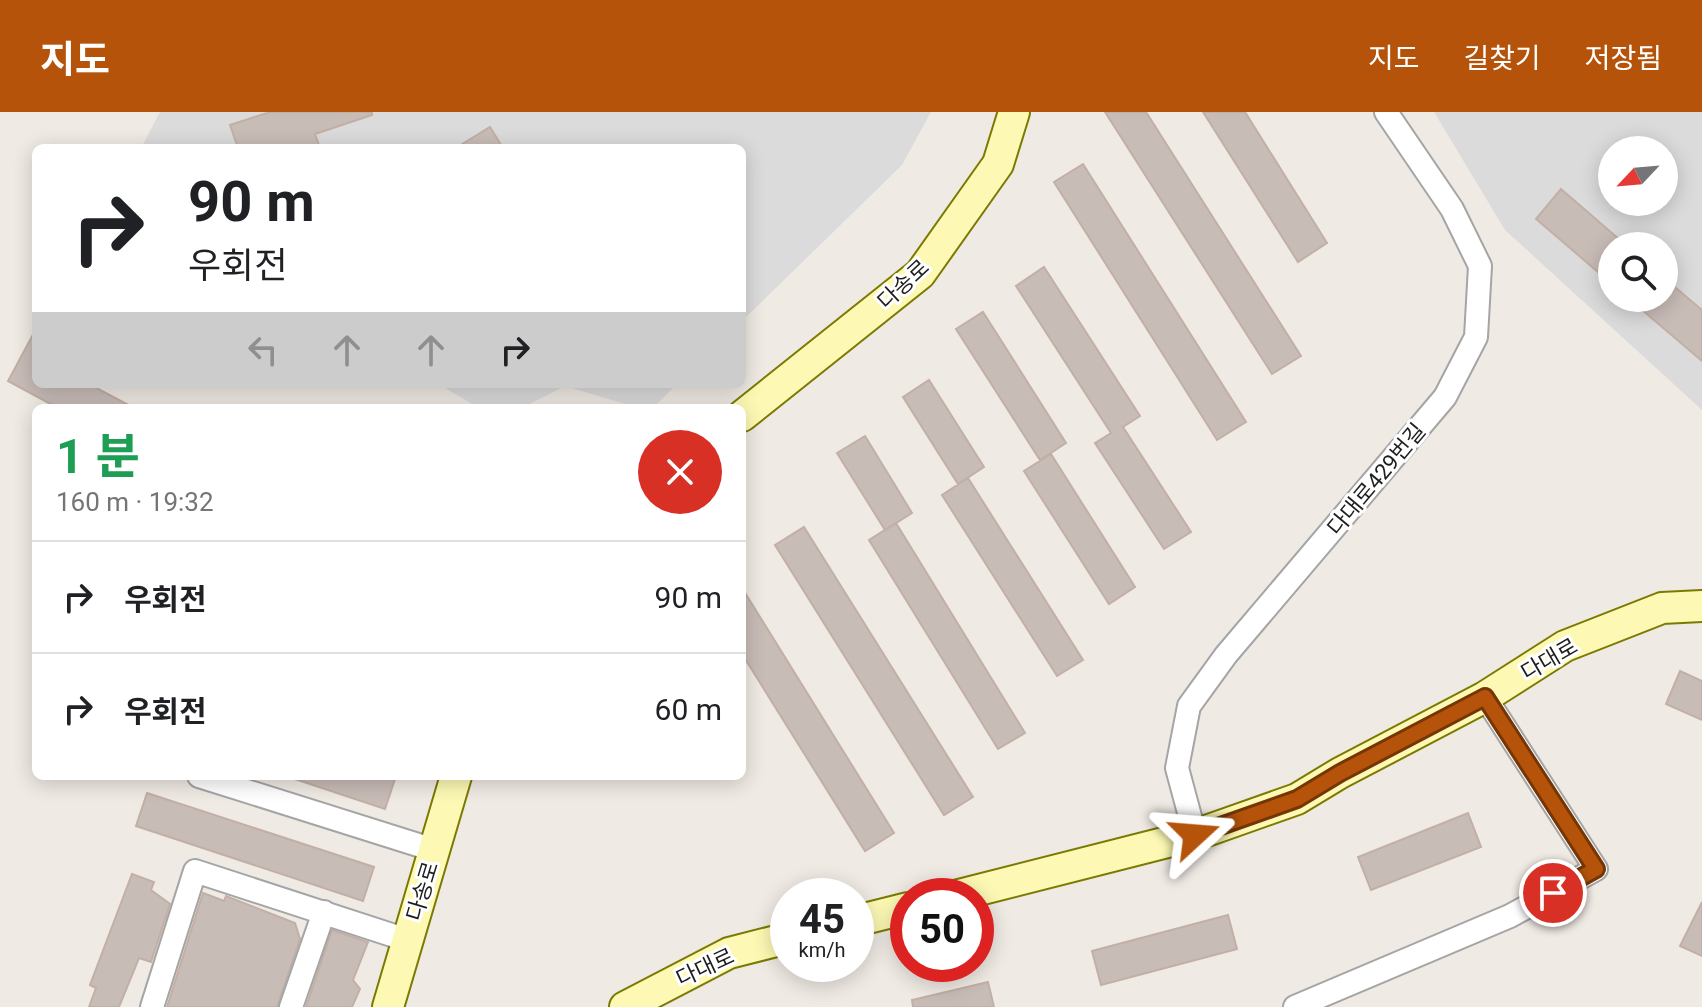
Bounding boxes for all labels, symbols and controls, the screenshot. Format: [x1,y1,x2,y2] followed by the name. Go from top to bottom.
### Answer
[40,38,110,82] text: 지도
[1368,42,1419,75] text: 지도
[1463,42,1541,75] text: 길찾기
[1585,42,1662,75] text: 저장됨
[1598,136,1678,216] north arrow
[1598,136,1678,312] map controls
[188,169,315,235] text: 90 m
[56,176,160,280] icon: right
[1598,232,1678,312] button: search
[188,245,287,287] text: 우회전
[873,255,934,314] street label: 다송로
[241,328,285,372] icon: left
[325,328,369,372] icon: ahead
[409,328,453,372] icon: ahead
[493,328,537,372] icon: right
[1322,418,1430,540] street label: 다대로429번길
[56,428,140,485] text: 1 분
[638,430,722,514] button: close
[56,487,214,517] text: 160 m · 19:32
[56,575,100,619] icon: right
[655,580,722,615] text: 90 m
[124,582,207,617] text: 우회전
[1517,633,1582,685] street label: 다대로
[56,687,100,731] icon: right
[655,692,722,727] text: 60 m
[124,694,207,729] text: 우회전
[1153,793,1237,877] position arrow
[402,858,443,924] street label: 다송로
[1519,859,1587,927] pin
[1531,871,1575,915] icon: arrive
[890,878,994,982] speed limit sign: 50
[799,896,845,943] text: 45
[799,938,845,962] text: km/h
[672,943,738,992] street label: 다대로

